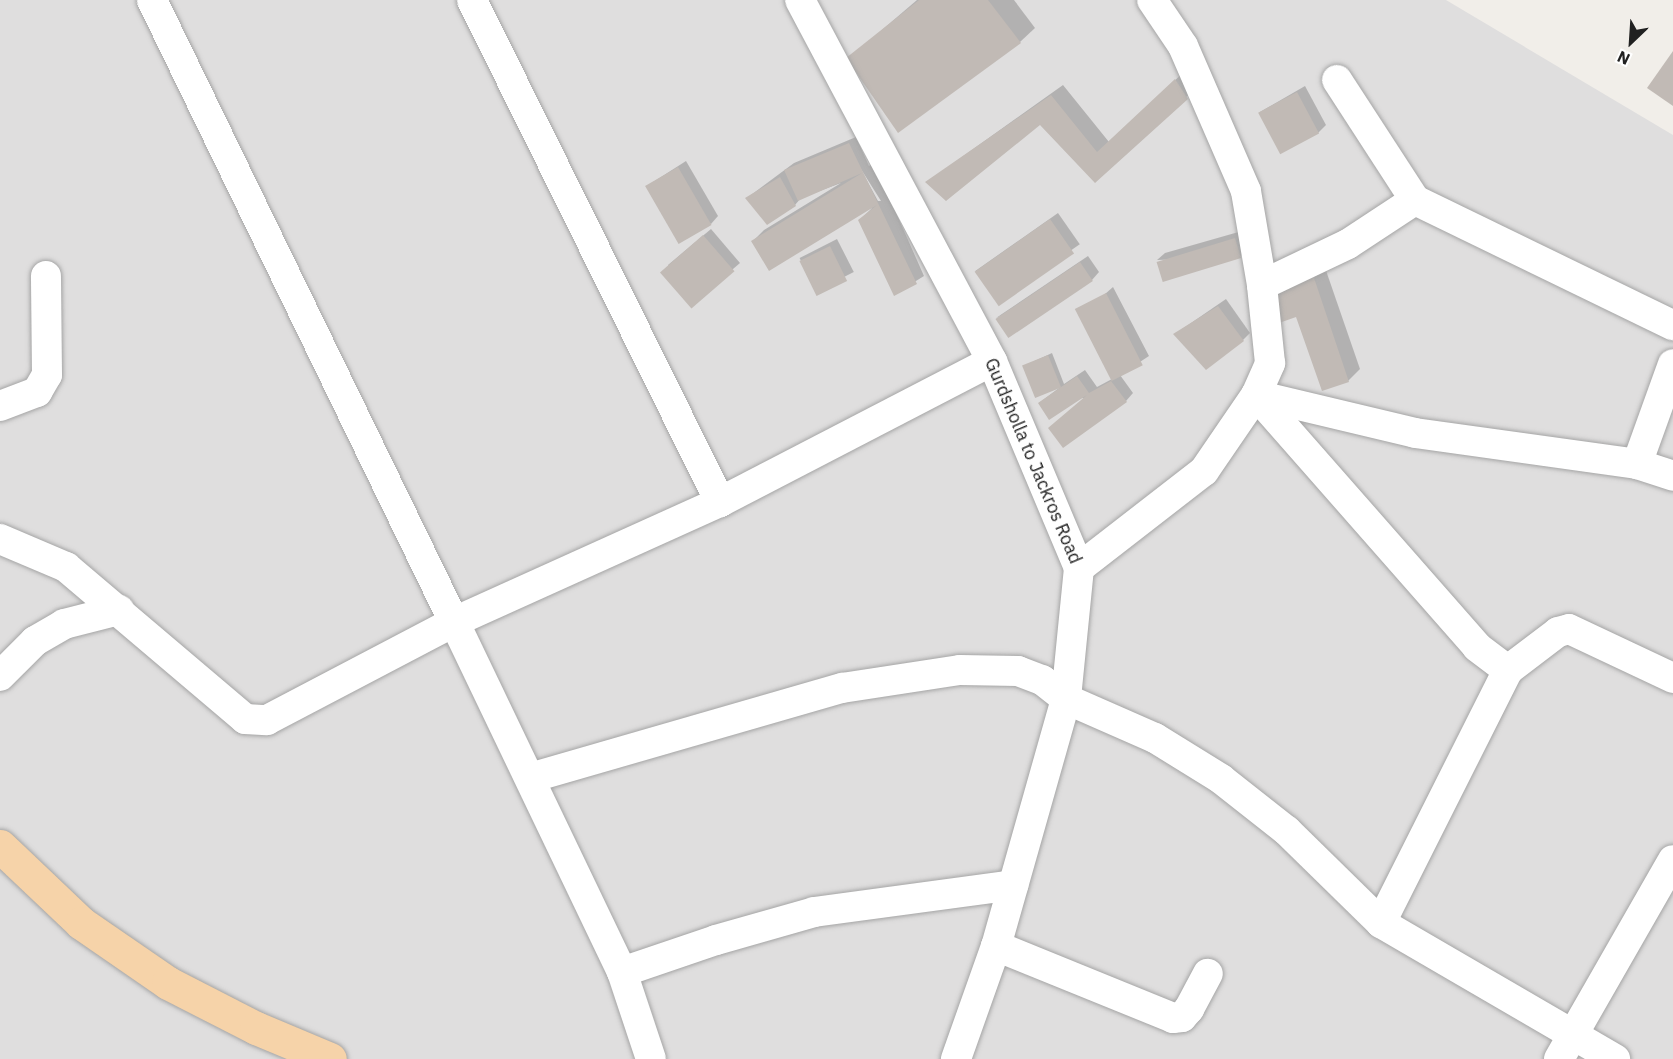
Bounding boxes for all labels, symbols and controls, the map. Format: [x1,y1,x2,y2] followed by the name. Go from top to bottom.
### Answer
[1601,12,1661,72] north arrow
[1614,47,1633,70] text: N
[980,355,1086,567] street label: Gurdsholla to Jackros Road

